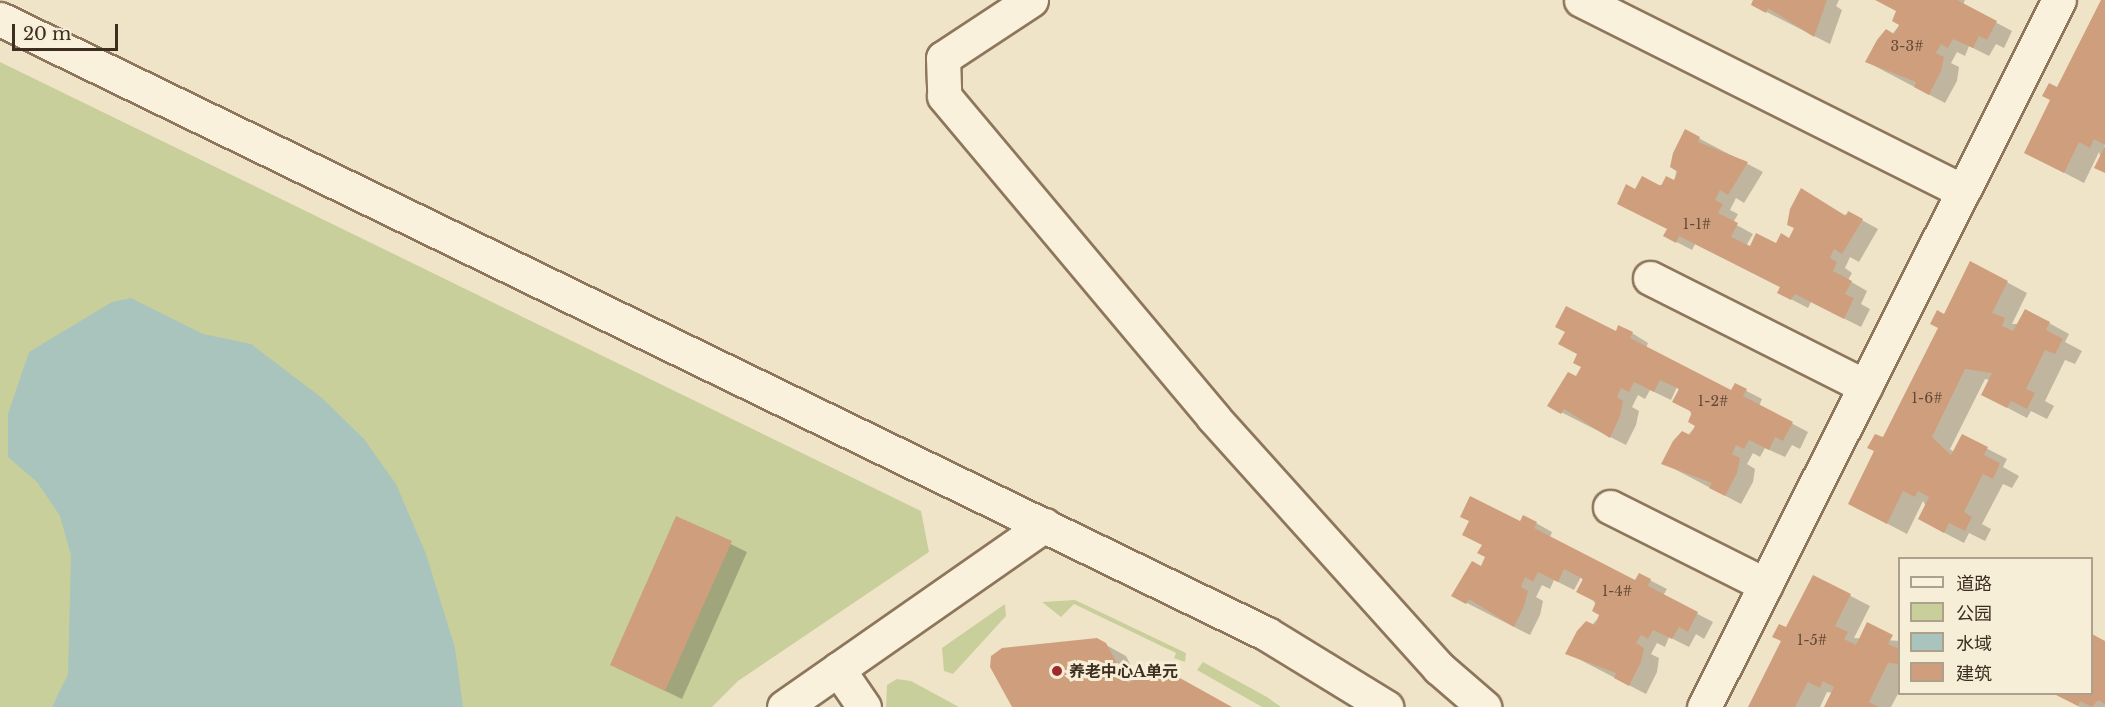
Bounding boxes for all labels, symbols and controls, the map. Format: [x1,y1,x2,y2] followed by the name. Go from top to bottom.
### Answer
[15,12,122,50] scale bar
[23,23,71,45] text: 20 m
[1890,38,1924,54] house number: 3-3#
[1683,216,1711,232] house number: 1-1#
[1911,390,1943,406] house number: 1-6#
[1698,393,1728,409] house number: 1-2#
[1898,557,2093,695] legend
[1956,573,1992,595] text: 道路
[1602,583,1632,599] house number: 1-4#
[1956,603,1992,625] text: 公园
[1797,632,1827,648] house number: 1-5#
[1956,633,1992,655] text: 水域
[1069,661,1178,681] place label: 养老中心A单元
[1956,663,1992,685] text: 建筑
[1050,664,1064,678] marker: 养老中心A单元

